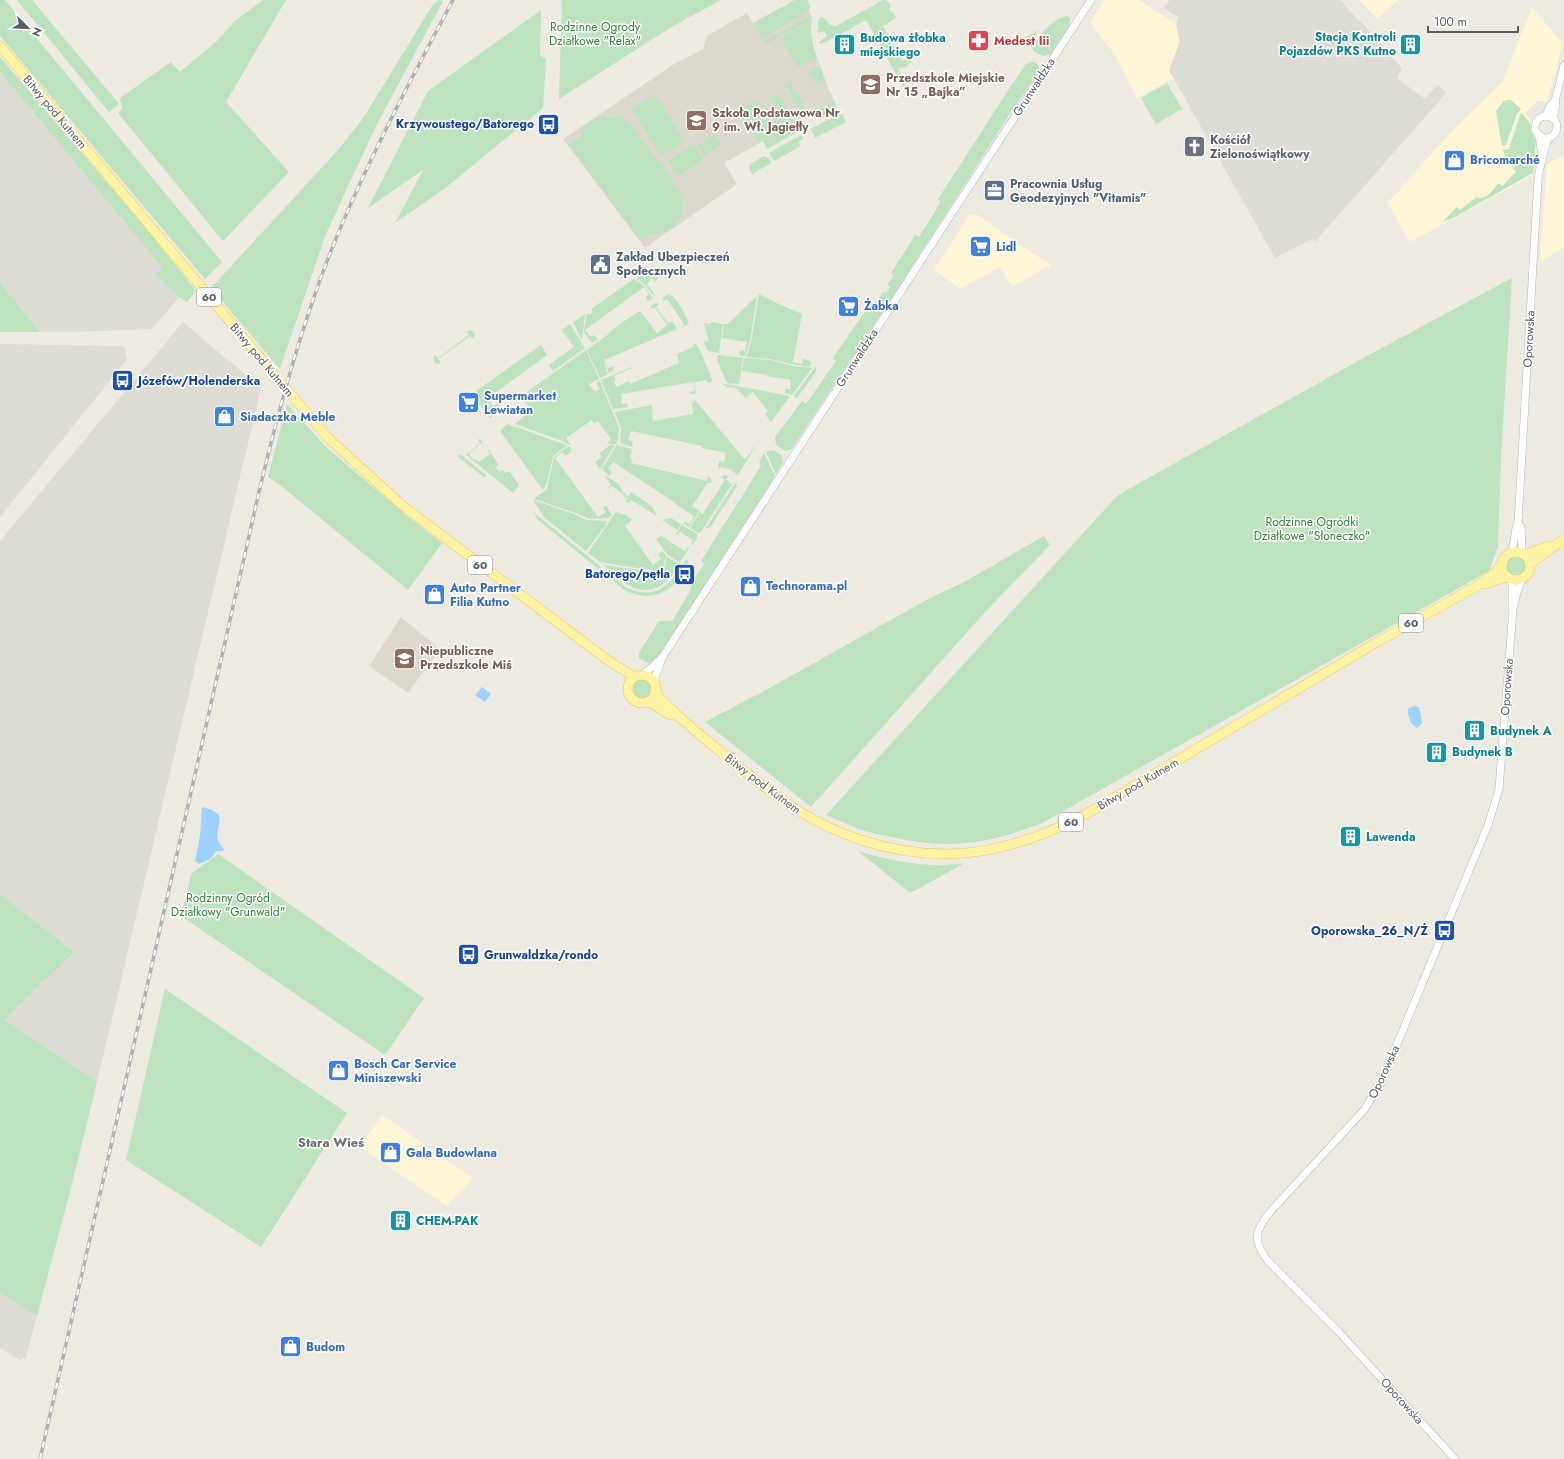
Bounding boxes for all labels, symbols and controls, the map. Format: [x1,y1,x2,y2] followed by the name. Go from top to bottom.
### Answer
[8,8,48,48] north arrow
[1428,8,1518,34] scale bar
[1434,13,1467,31] text: 100 m
[549,18,641,50] park label: Rodzinne Ogrody Działkowe "Relax"
[28,25,46,39] text: N
[965,28,991,54] pharmacy icon: Medest Iii
[1279,28,1396,60] place label: Stacja Kontroli Pojazdów PKS Kutno
[860,29,946,61] place label: Budowa żłobka miejskiego
[1398,31,1424,57] building icon: Stacja Kontroli Pojazdów PKS Kutno
[832,32,858,58] building icon: Budowa żłobka miejskiego
[994,32,1049,50] place label: Medest Iii
[1008,54,1060,120] street label: Grunwaldzka
[886,69,1005,101] place label: Przedszkole Miejskie Nr 15 „Bajka”
[19,71,91,153] street label: Bitwy pod Kutnem
[857,72,883,98] school or university icon: Przedszkole Miejskie Nr 15 „Bajka”
[712,104,840,136] place label: Szkoła Podstawowa Nr 9 im. Wł. Jagiełły
[683,107,709,133] school or university icon: Szkoła Podstawowa Nr 9 im. Wł. Jagiełły
[536,111,562,137] bus stop icon: Krzywoustego/Batorego
[396,115,534,133] place label: Krzywoustego/Batorego
[1210,131,1310,163] place label: Kościół Zielonoświątkowy
[1181,134,1207,160] church icon: Kościół Zielonoświątkowy
[1442,147,1468,173] shop icon: Bricomarché
[1470,151,1540,169] place label: Bricomarché
[1010,175,1146,207] place label: Pracownia Usług Geodezyjnych "Vitamis"
[982,178,1008,204] office icon: Pracownia Usług Geodezyjnych "Vitamis"
[968,234,994,260] supermarket icon: Lidl
[996,238,1016,256] place label: Lidl
[616,248,730,280] place label: Zakład Ubezpieczeń Społecznych
[588,251,614,277] public building icon: Zakład Ubezpieczeń Społecznych
[197,288,221,306] road number: 60
[835,293,861,319] supermarket icon: Żabka
[864,297,899,315] place label: Żabka
[1519,310,1539,368] street label: Oporowska
[226,319,298,401] street label: Bitwy pod Kutnem
[831,325,883,391] street label: Grunwaldzka
[109,368,135,394] bus stop icon: Józefów/Holenderska
[136,372,260,390] place label: Józefów/Holenderska
[484,387,556,419] place label: Supermarket Lewiatan
[455,390,481,416] supermarket icon: Supermarket Lewiatan
[212,404,238,430] shop icon: Siadaczka Meble
[240,408,336,426] place label: Siadaczka Meble
[1254,513,1370,545] park label: Rodzinne Ogródki Działkowe "Słoneczko"
[468,556,492,574] road number: 60
[672,561,698,587] bus stop icon: Batorego/pętla
[585,565,670,583] place label: Batorego/pętla
[737,573,763,599] shop icon: Technorama.pl
[766,577,847,595] place label: Technorama.pl
[449,579,521,611] place label: Auto Partner Filia Kutno
[422,582,448,608] shop icon: Auto Partner Filia Kutno
[1399,614,1423,632] road number: 60
[420,642,512,674] place label: Niepubliczne Przedszkole Miś
[391,645,417,671] school or university icon: Niepubliczne Przedszkole Miś
[1496,658,1518,716] street label: Oporowska
[1462,718,1488,744] building icon: Budynek A
[1490,722,1552,740] place label: Budynek A
[1424,739,1450,765] building icon: Budynek B
[1452,743,1513,761] place label: Budynek B
[721,749,805,819] street label: Bitwy pod Kutnem
[1094,753,1182,815] street label: Bitwy pod Kutnem
[1059,813,1083,831] road number: 60
[1338,824,1364,850] building icon: Lawenda
[1366,828,1415,846] place label: Lawenda
[171,889,285,921] park label: Rodzinny Ogród Działkowy "Grunwald"
[1431,918,1457,944] bus stop icon: Oporowska_26_N/Ż
[1311,922,1429,940] place label: Oporowska_26_N/Ż
[456,942,482,968] bus stop icon: Grunwaldzka/rondo
[484,946,598,964] place label: Grunwaldzka/rondo
[1364,1042,1404,1102] street label: Oporowska
[354,1055,457,1087] place label: Bosch Car Service Miniszewski
[326,1058,352,1084] shop icon: Bosch Car Service Miniszewski
[298,1133,364,1152] district label: Stara Wieś
[378,1140,404,1166] shop icon: Gala Budowlana
[406,1144,497,1162] place label: Gala Budowlana
[388,1208,414,1234] building icon: CHEM-PAK
[416,1212,479,1230] place label: CHEM-PAK
[278,1334,304,1360] shop icon: Budom
[306,1338,345,1356] place label: Budom
[1376,1374,1428,1428] street label: Oporowska

